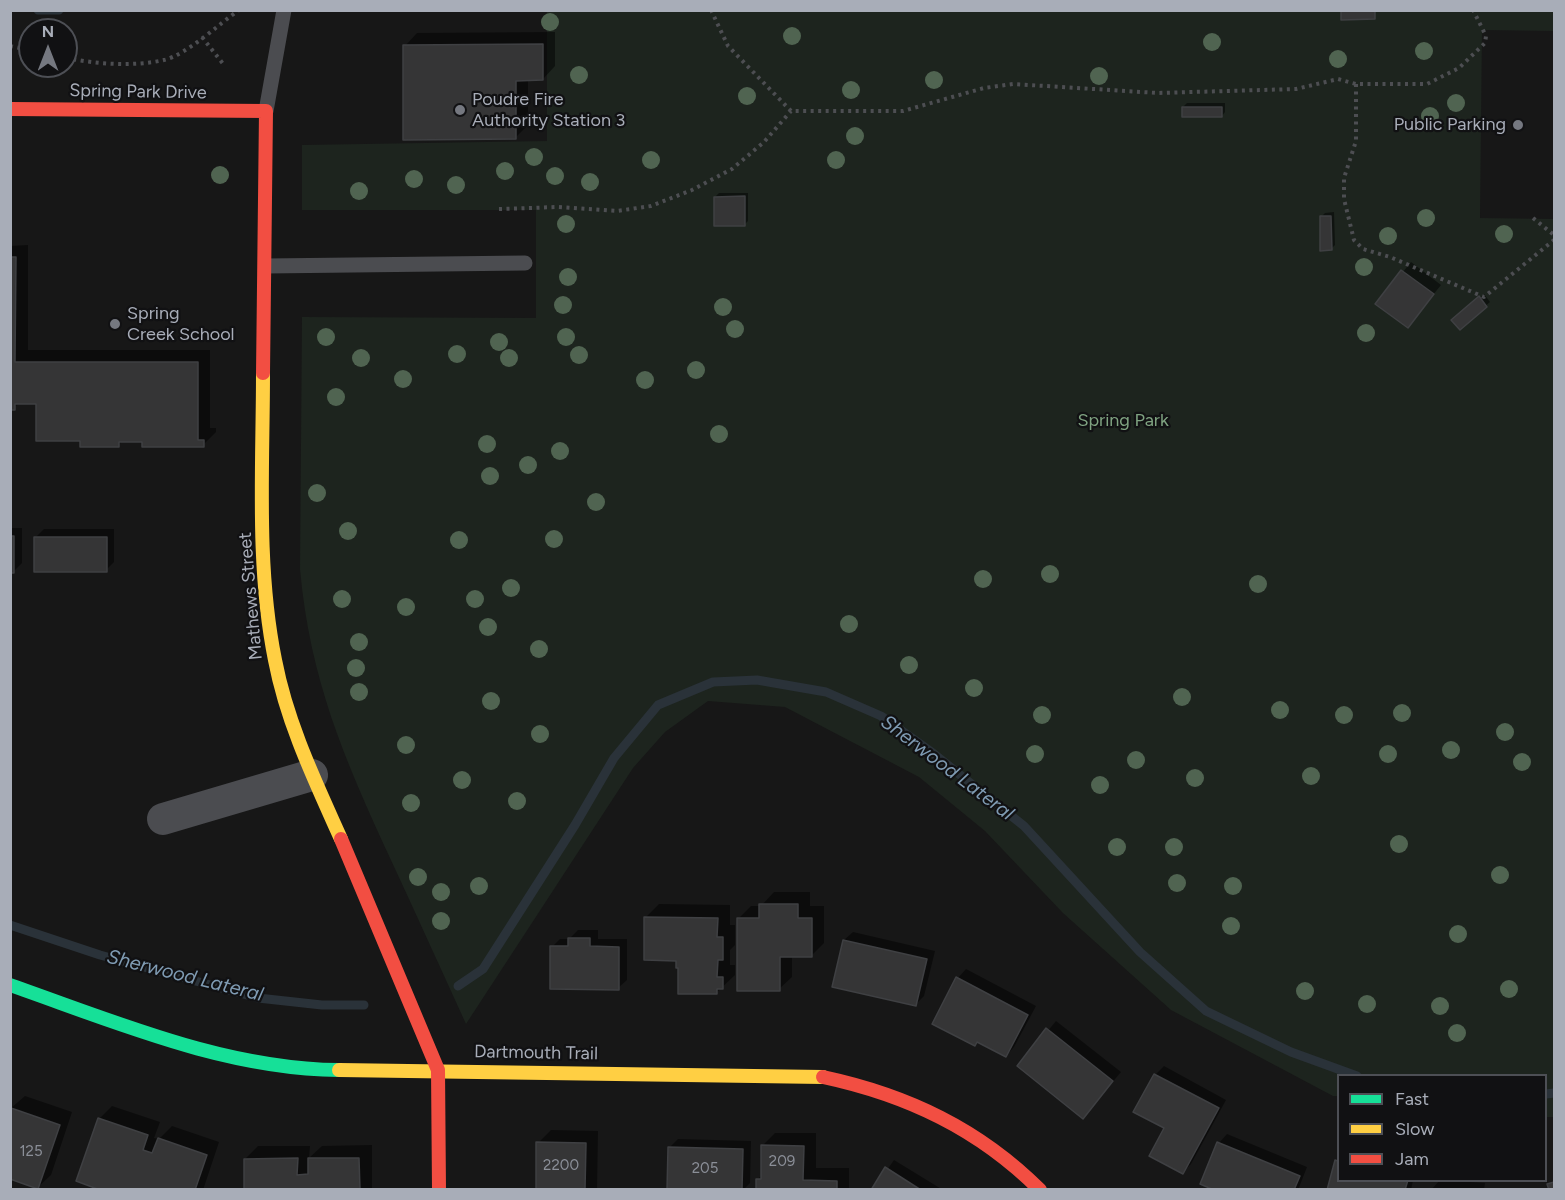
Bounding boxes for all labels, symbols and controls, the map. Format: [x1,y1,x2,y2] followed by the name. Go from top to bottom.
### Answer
[18,18,78,78] north arrow
[42,22,54,41] text: N
[69,80,207,104] street label: Spring Park Drive
[472,89,625,132] place label: Poudre Fire Authority Station 3
[453,103,467,117] marker: Poudre Fire Authority Station 3
[1394,114,1506,136] place label: Public Parking
[1511,118,1525,132] marker: Public Parking
[127,303,235,346] place label: Spring Creek School
[108,317,122,331] marker: Spring Creek School
[1077,410,1169,432] park label: Spring Park
[235,531,267,661] street label: Mathews Street
[876,710,1018,826] water label: Sherwood Lateral
[104,945,266,1007] water label: Sherwood Lateral
[474,1041,598,1065] street label: Dartmouth Trail
[1337,1074,1547,1182] legend
[1395,1088,1429,1110] text: Fast
[1395,1118,1434,1140] text: Slow
[19,1143,43,1161] house number: 125
[1395,1148,1429,1170] text: Jam
[769,1153,795,1171] house number: 209
[543,1157,579,1175] house number: 2200
[692,1160,718,1178] house number: 205

